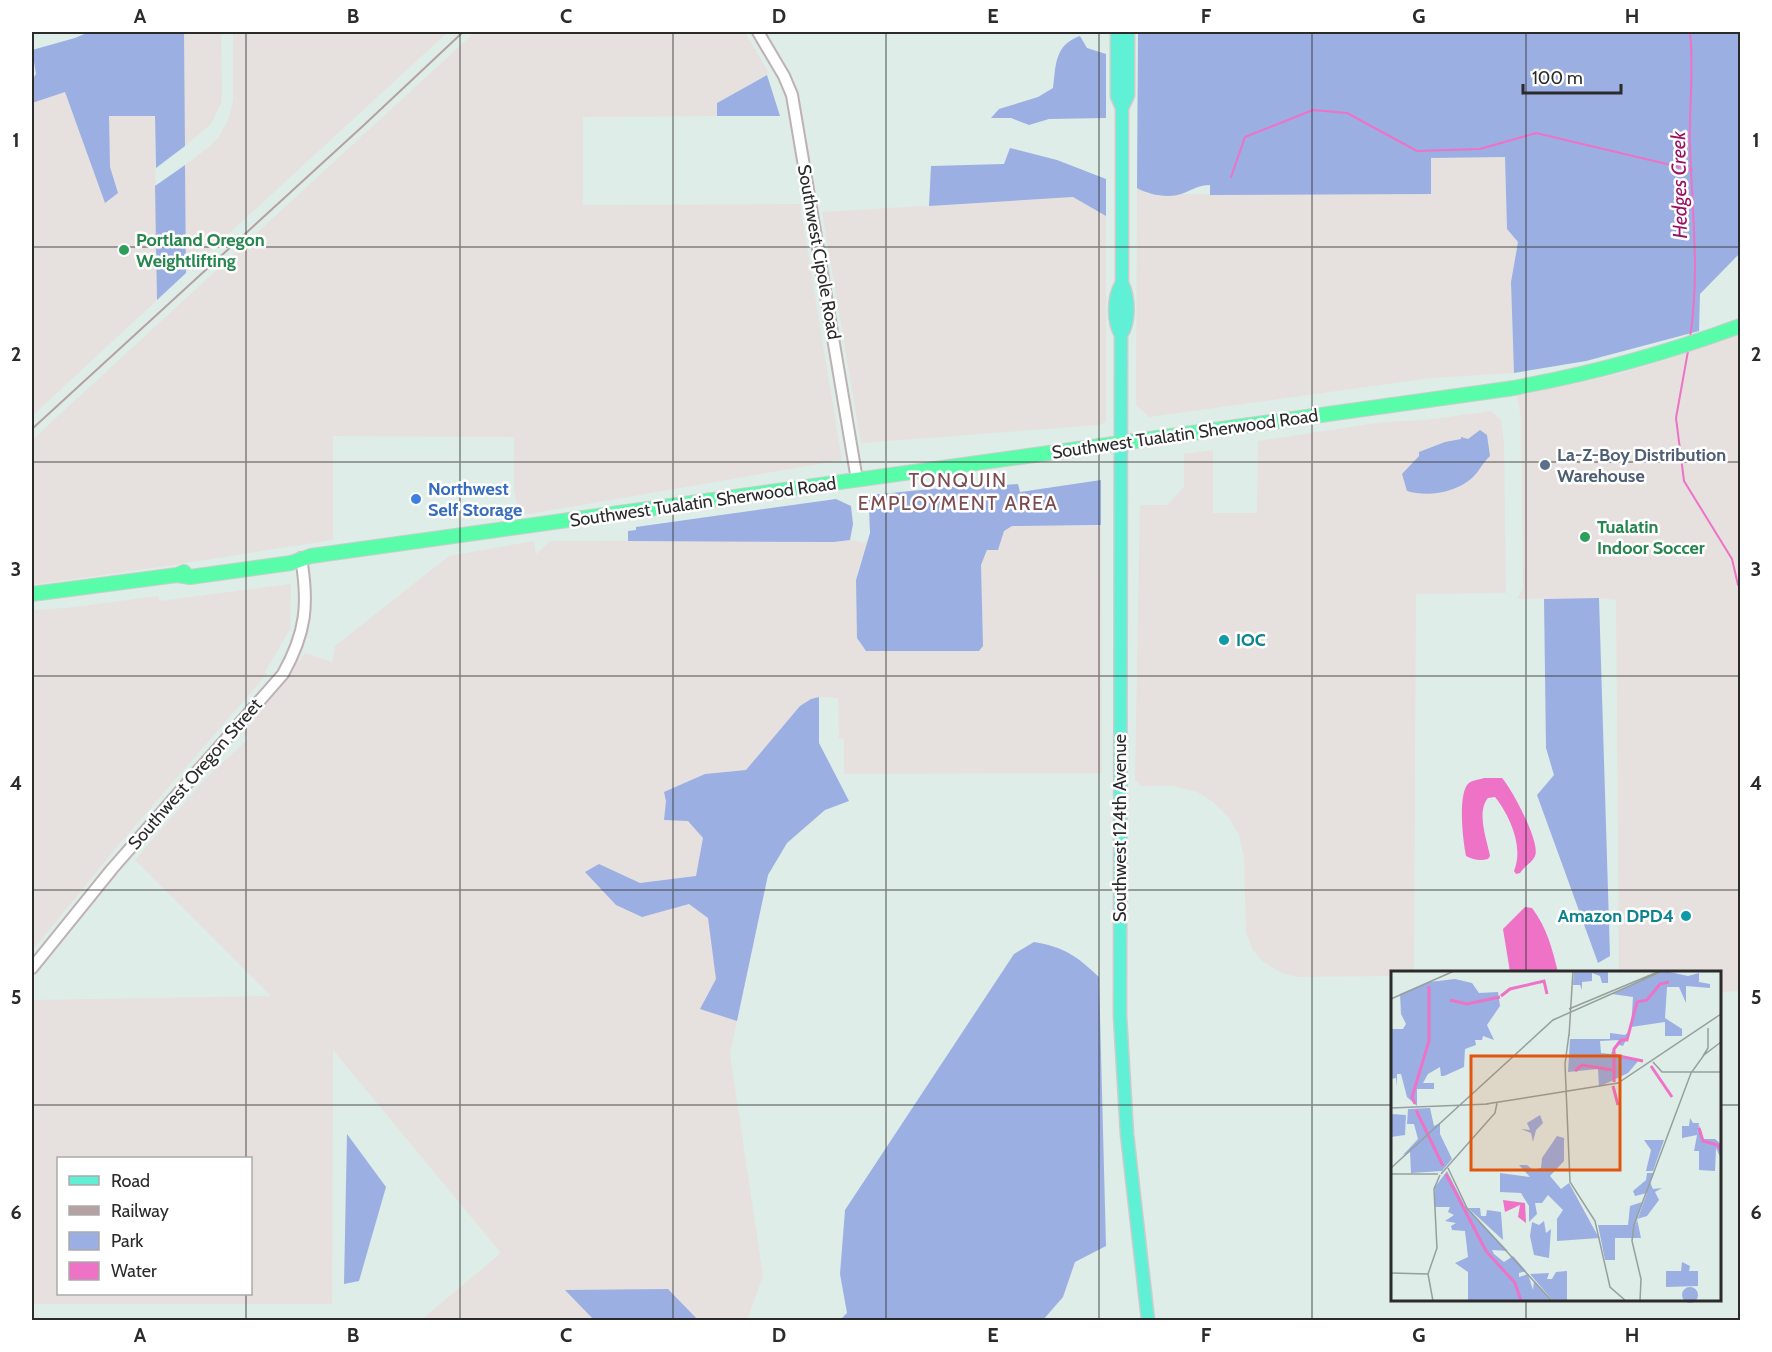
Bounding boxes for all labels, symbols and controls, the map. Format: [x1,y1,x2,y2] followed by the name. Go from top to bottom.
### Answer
[134,4,147,28] text: A
[347,4,359,28] text: B
[560,4,572,28] text: C
[772,4,786,28] text: D
[987,4,999,28] text: E
[1201,4,1212,28] text: F
[1412,4,1426,28] text: G
[1625,4,1639,28] text: H
[1523,57,1620,95] scale bar
[1532,67,1583,89] text: 100 m
[12,128,20,152] text: 1
[1752,128,1760,152] text: 1
[1666,130,1692,239] water label: Hedges Creek
[793,163,845,341] street label: Southwest Cipole Road
[136,229,265,272] place label: Portland Oregon Weightlifting
[117,243,131,257] marker: Portland Oregon Weightlifting
[11,342,21,366] text: 2
[1751,342,1761,366] text: 2
[1050,404,1320,464] street label: Southwest Tualatin Sherwood Road
[1557,444,1726,487] place label: La-Z-Boy Distribution Warehouse
[1538,458,1552,472] marker: La-Z-Boy Distribution Warehouse
[858,468,1058,515] district label: TONQUIN EMPLOYMENT AREA
[568,472,838,532] street label: Southwest Tualatin Sherwood Road
[428,478,522,521] place label: Northwest Self Storage
[409,492,423,506] marker: Northwest Self Storage
[1597,516,1705,559] place label: Tualatin Indoor Soccer
[1578,530,1592,544] marker: Tualatin Indoor Soccer
[11,557,21,581] text: 3
[1751,557,1761,581] text: 3
[1236,629,1266,651] place label: IOC
[1217,633,1231,647] marker: IOC
[123,694,267,854] street label: Southwest Oregon Street
[1109,734,1131,922] street label: Southwest 124th Avenue
[10,771,22,795] text: 4
[1750,771,1762,795] text: 4
[1558,905,1674,927] place label: Amazon DPD4
[1679,909,1693,923] marker: Amazon DPD4
[1391,971,1721,1301] inset map
[11,985,21,1009] text: 5
[1751,985,1761,1009] text: 5
[57,1157,252,1295] legend
[111,1170,150,1192] text: Road
[10,1200,22,1224] text: 6
[111,1200,169,1222] text: Railway
[1750,1200,1762,1224] text: 6
[111,1230,144,1252] text: Park
[111,1260,157,1282] text: Water
[134,1323,147,1347] text: A
[347,1323,359,1347] text: B
[560,1323,572,1347] text: C
[772,1323,786,1347] text: D
[987,1323,999,1347] text: E
[1201,1323,1212,1347] text: F
[1412,1323,1426,1347] text: G
[1625,1323,1639,1347] text: H

